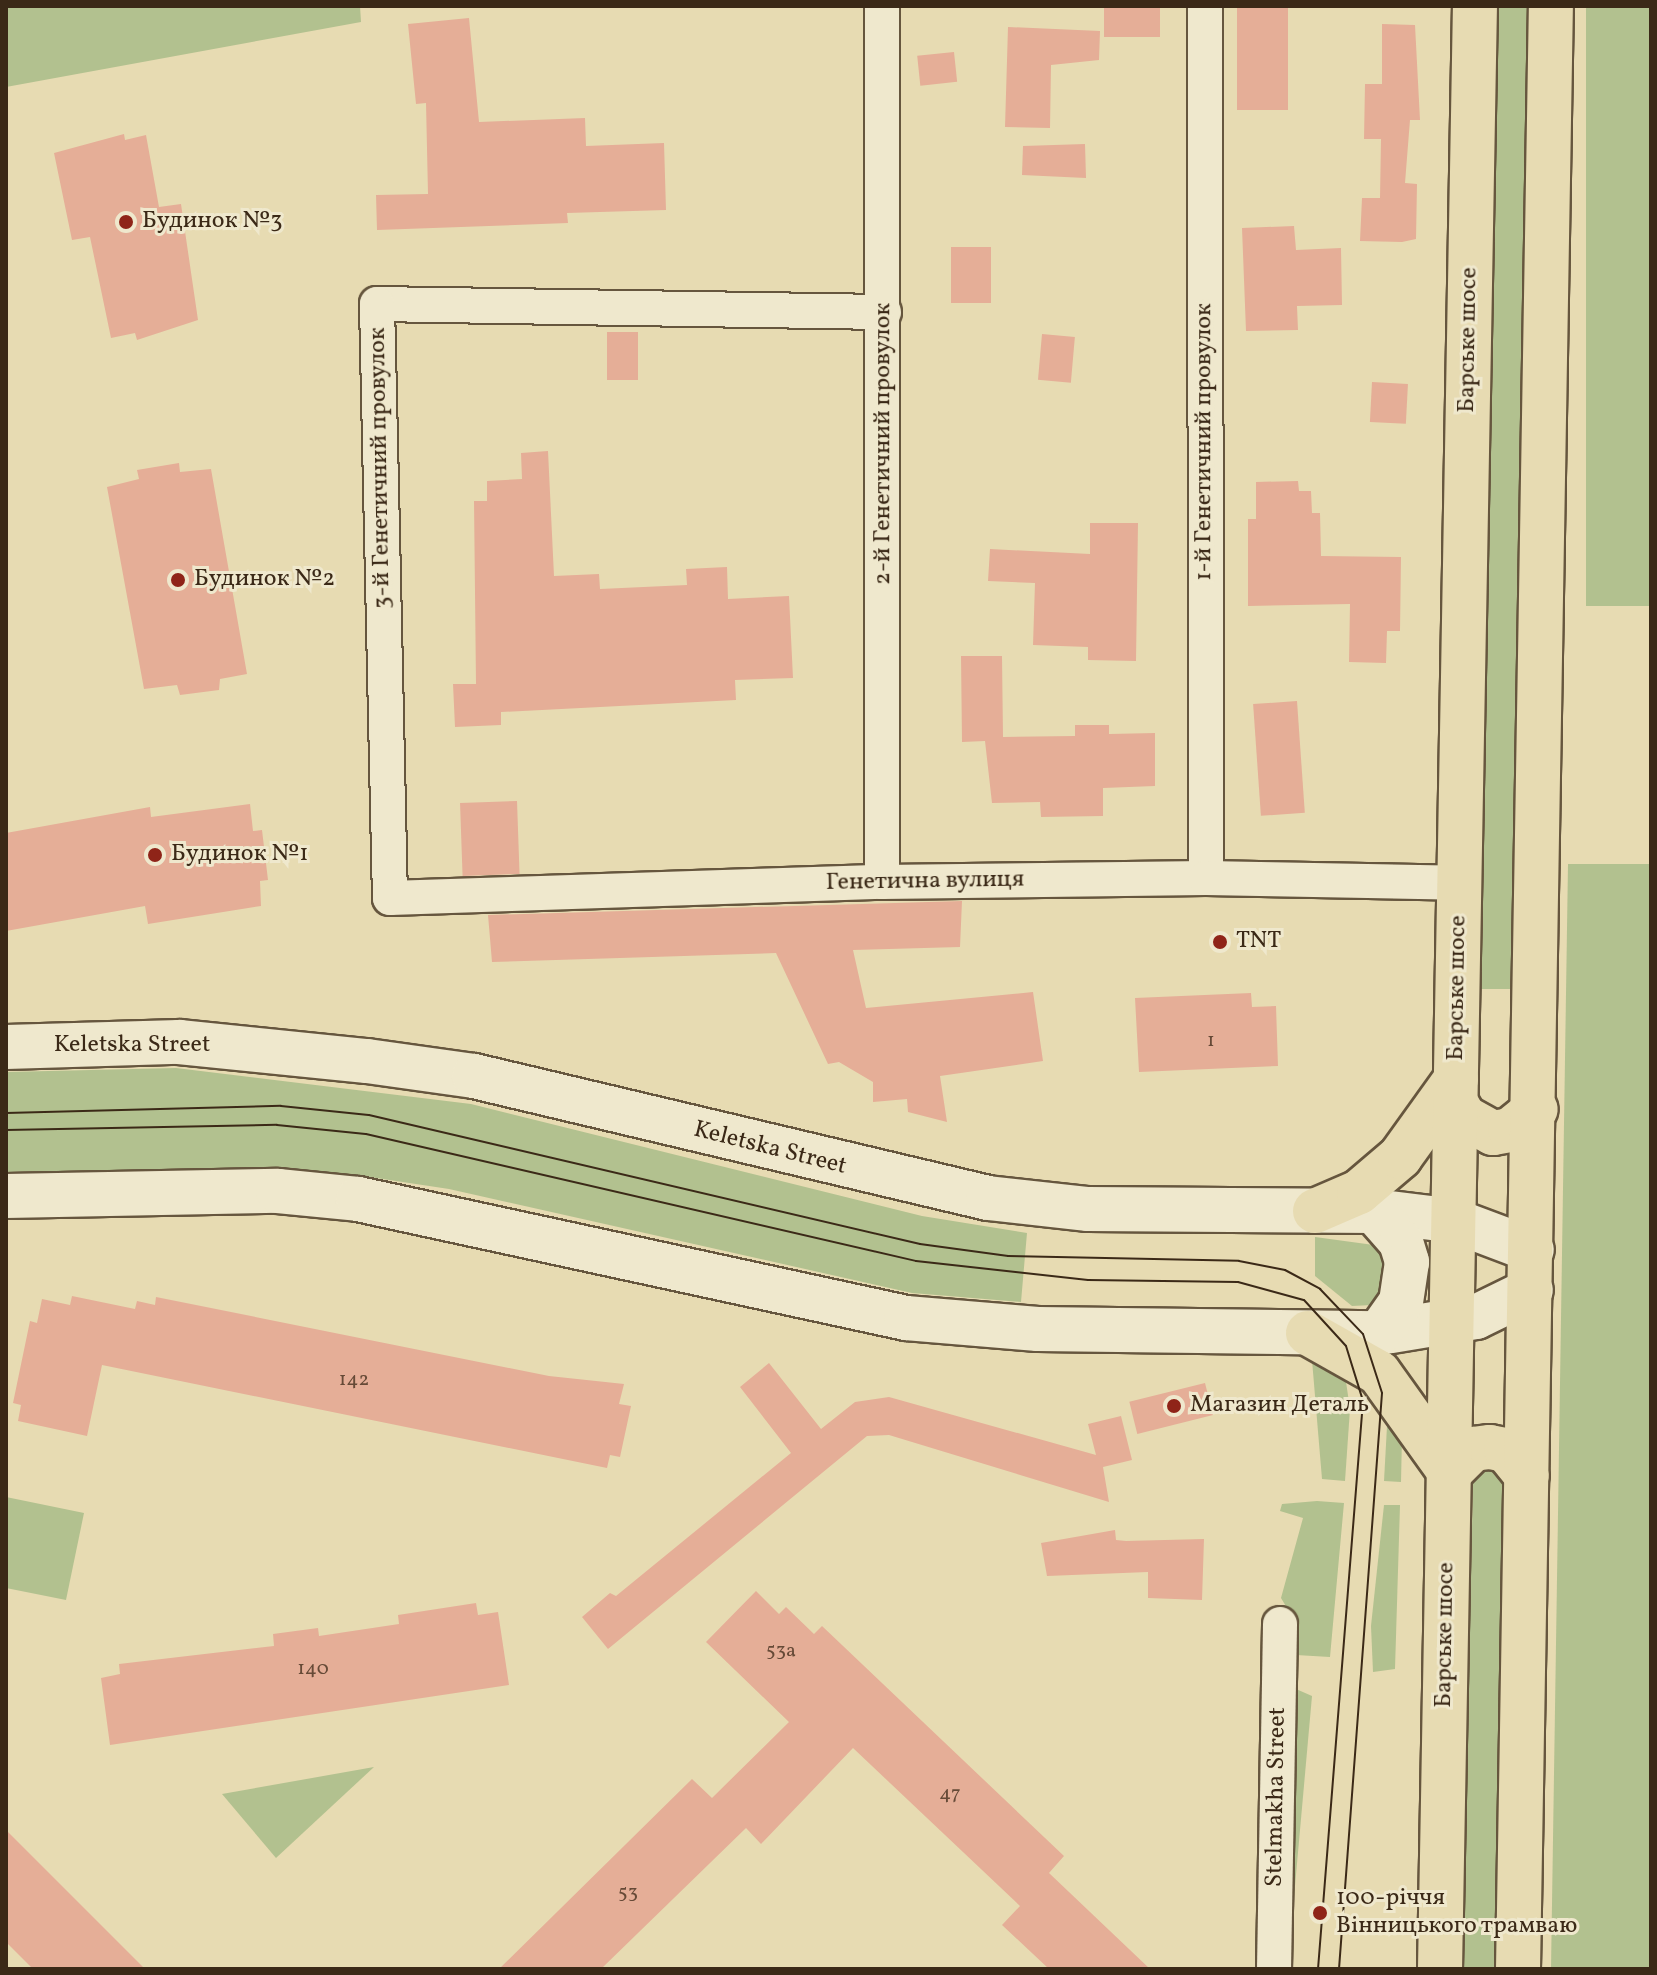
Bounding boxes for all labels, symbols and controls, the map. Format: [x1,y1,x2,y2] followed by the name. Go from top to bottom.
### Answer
[142,208,283,236] place label: Будинок №3
[117,213,135,231] marker: Будинок №3
[1453,267,1485,413] street label: Барське шосе
[870,303,898,585] street label: 2-й Генетичний провулок
[1191,303,1219,581] street label: 1-й Генетичний провулок
[364,327,398,609] street label: 3-й Генетичний провулок
[194,566,335,594] place label: Будинок №2
[169,571,187,589] marker: Будинок №2
[171,841,309,869] place label: Будинок №1
[146,846,164,864] marker: Будинок №1
[826,866,1024,898] street label: Генетична вулиця
[1442,915,1474,1061] street label: Барське шосе
[1236,928,1281,956] place label: TNT
[1211,933,1229,951] marker: TNT
[1207,1029,1215,1053] house number: 1
[54,1032,210,1060] street label: Keletska Street
[691,1116,849,1182] street label: Keletska Street
[339,1368,369,1392] house number: 142
[1190,1392,1369,1420] place label: Магазин Деталь
[1165,1397,1183,1415] marker: Магазин Деталь
[1430,1562,1462,1708] street label: Барське шосе
[766,1639,796,1663] house number: 53а
[297,1657,329,1681] house number: 140
[1261,1707,1293,1887] street label: Stelmakha Street
[939,1782,961,1806] house number: 47
[618,1881,638,1905] house number: 53
[1336,1885,1578,1941] place label: 100-річчя Вінницького трамваю
[1311,1904,1329,1922] marker: 100-річчя Вінницького трамваю

